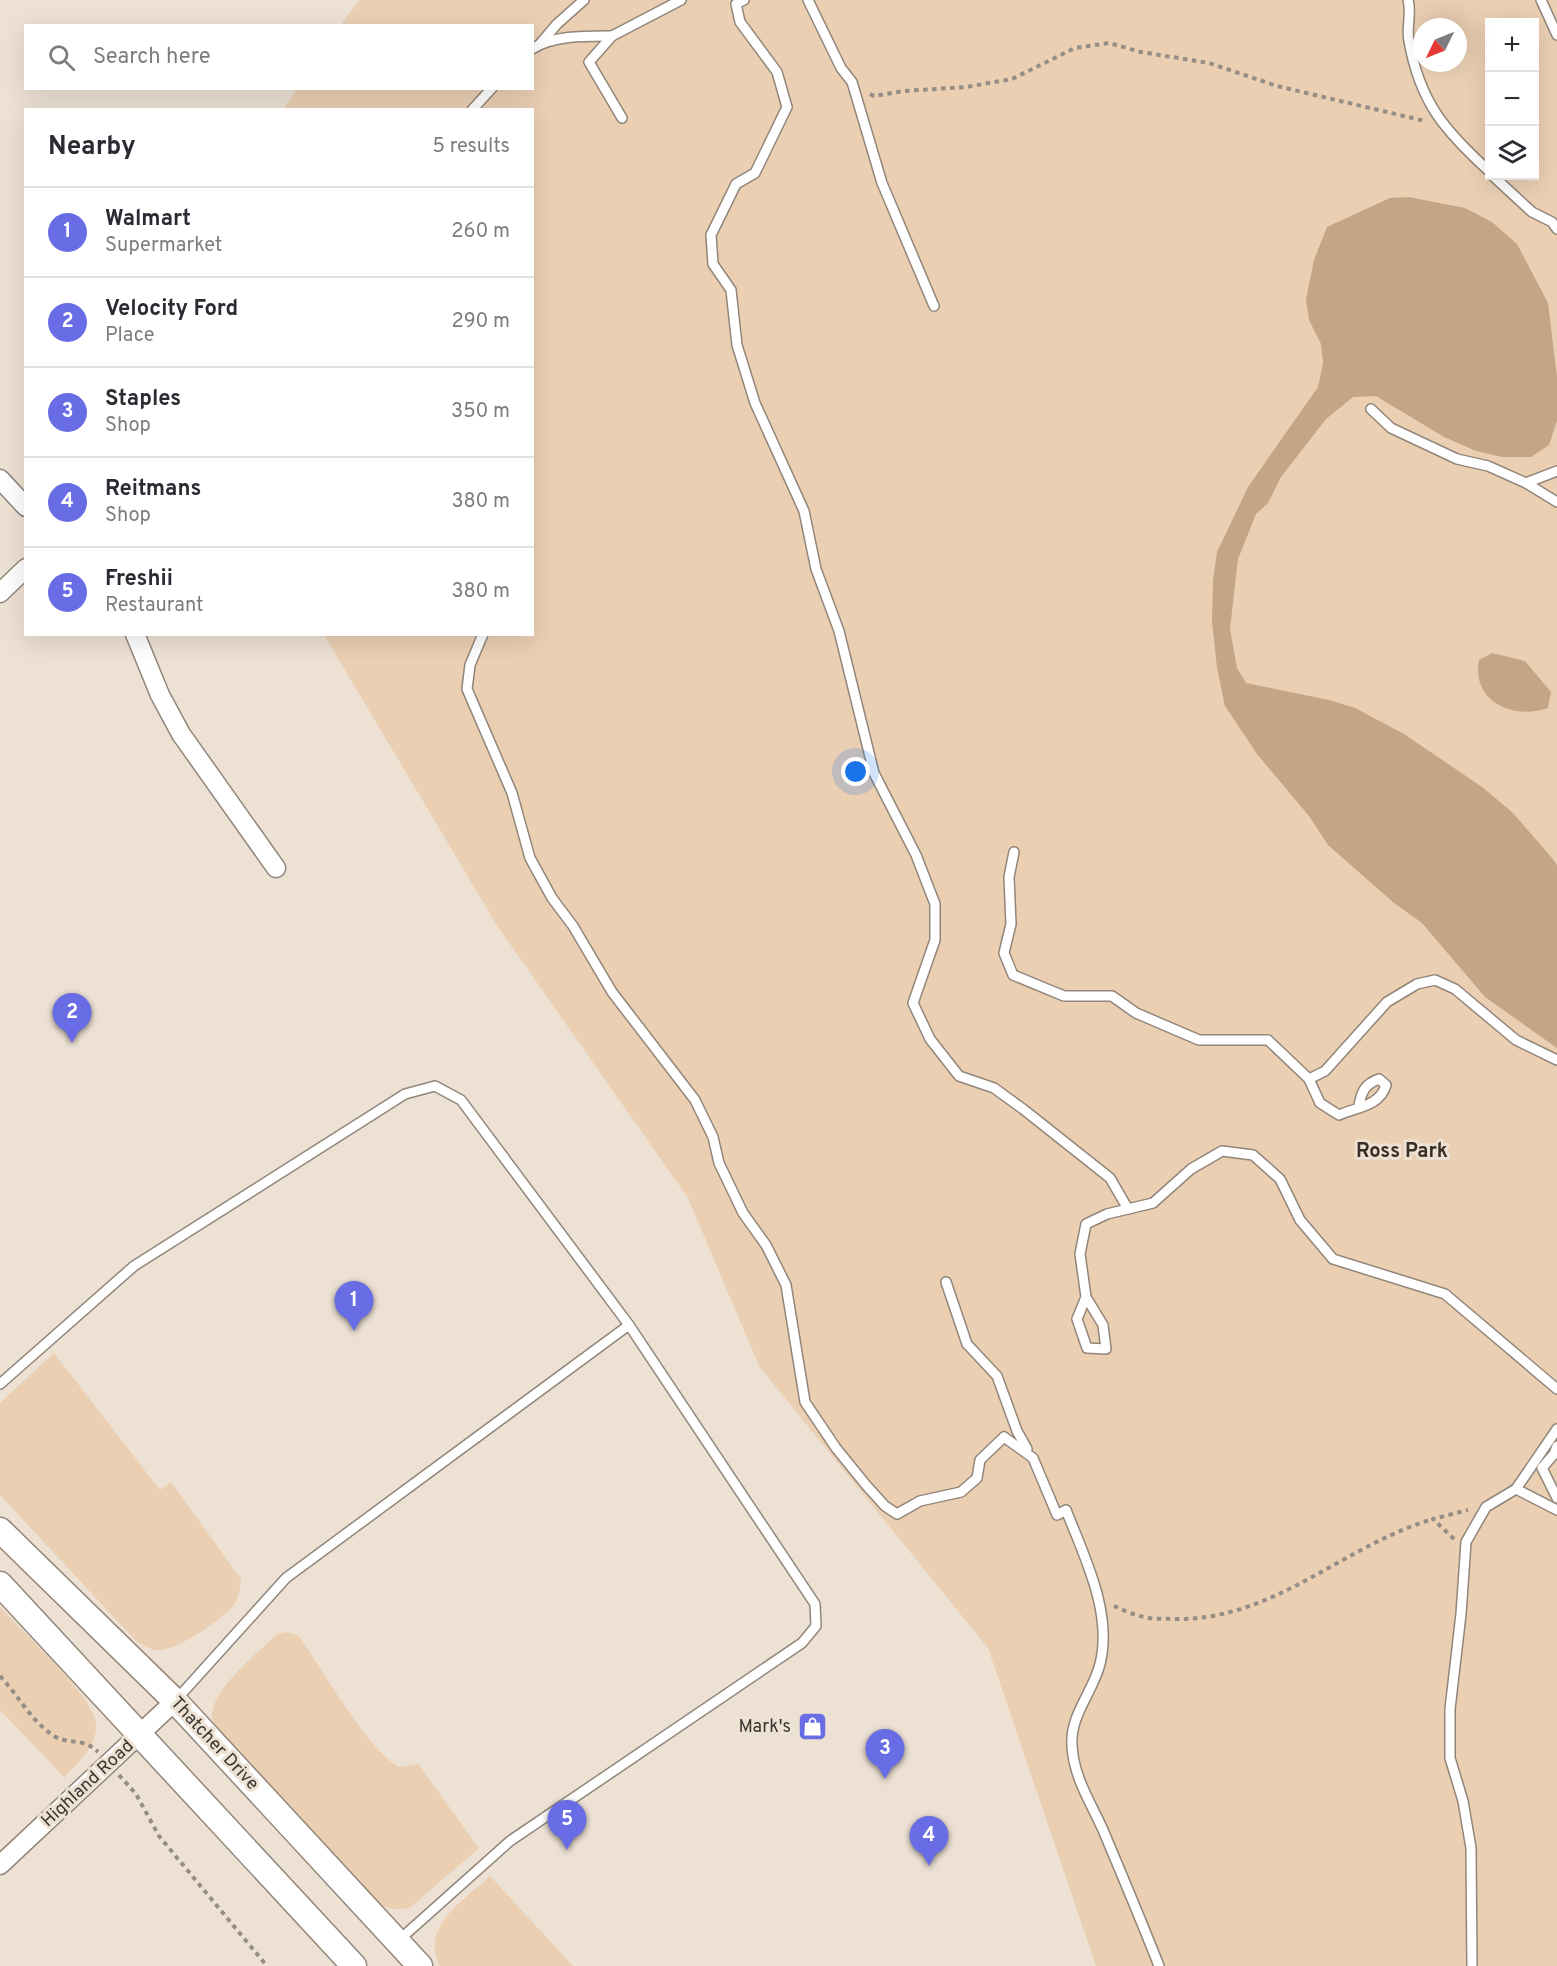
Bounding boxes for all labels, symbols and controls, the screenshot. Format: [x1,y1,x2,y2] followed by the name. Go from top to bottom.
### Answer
[1413,18,1467,72] north arrow
[1485,18,1539,180] map controls
[1485,18,1539,72] button: +
[24,24,534,90] search box
[45,41,78,74] icon: search
[93,44,211,71] text: Search here
[1485,72,1539,126] button: −
[1485,126,1539,180] button: layers
[48,131,136,164] text: Nearby
[433,134,510,160] text: 5 results
[105,206,191,233] text: Walmart
[64,219,72,245] text: 1
[451,219,510,245] text: 260 m
[105,233,222,259] text: Supermarket
[105,296,238,323] text: Velocity Ford
[61,309,74,335] text: 2
[452,309,510,335] text: 290 m
[105,323,155,349] text: Place
[105,386,181,413] text: Staples
[62,399,74,425] text: 3
[451,399,510,425] text: 350 m
[105,413,151,439] text: Shop
[105,476,201,503] text: Reitmans
[61,489,74,515] text: 4
[451,489,510,515] text: 380 m
[105,503,151,529] text: Shop
[105,566,173,593] text: Freshii
[61,579,74,605] text: 5
[451,579,510,605] text: 380 m
[105,593,204,619] text: Restaurant
[841,757,870,786] your location
[52,994,92,1043] pin: 2
[1356,1139,1448,1165] district label: Ross Park
[334,1282,374,1331] pin: 1
[165,1692,263,1796] street label: Thatcher Drive
[796,1711,828,1743] shop icon: Mark's
[739,1716,791,1739] place label: Mark's
[866,1730,904,1779] pin: 3
[37,1735,139,1833] street label: Highland Road
[548,1800,586,1850] pin: 5
[910,1816,948,1866] pin: 4

